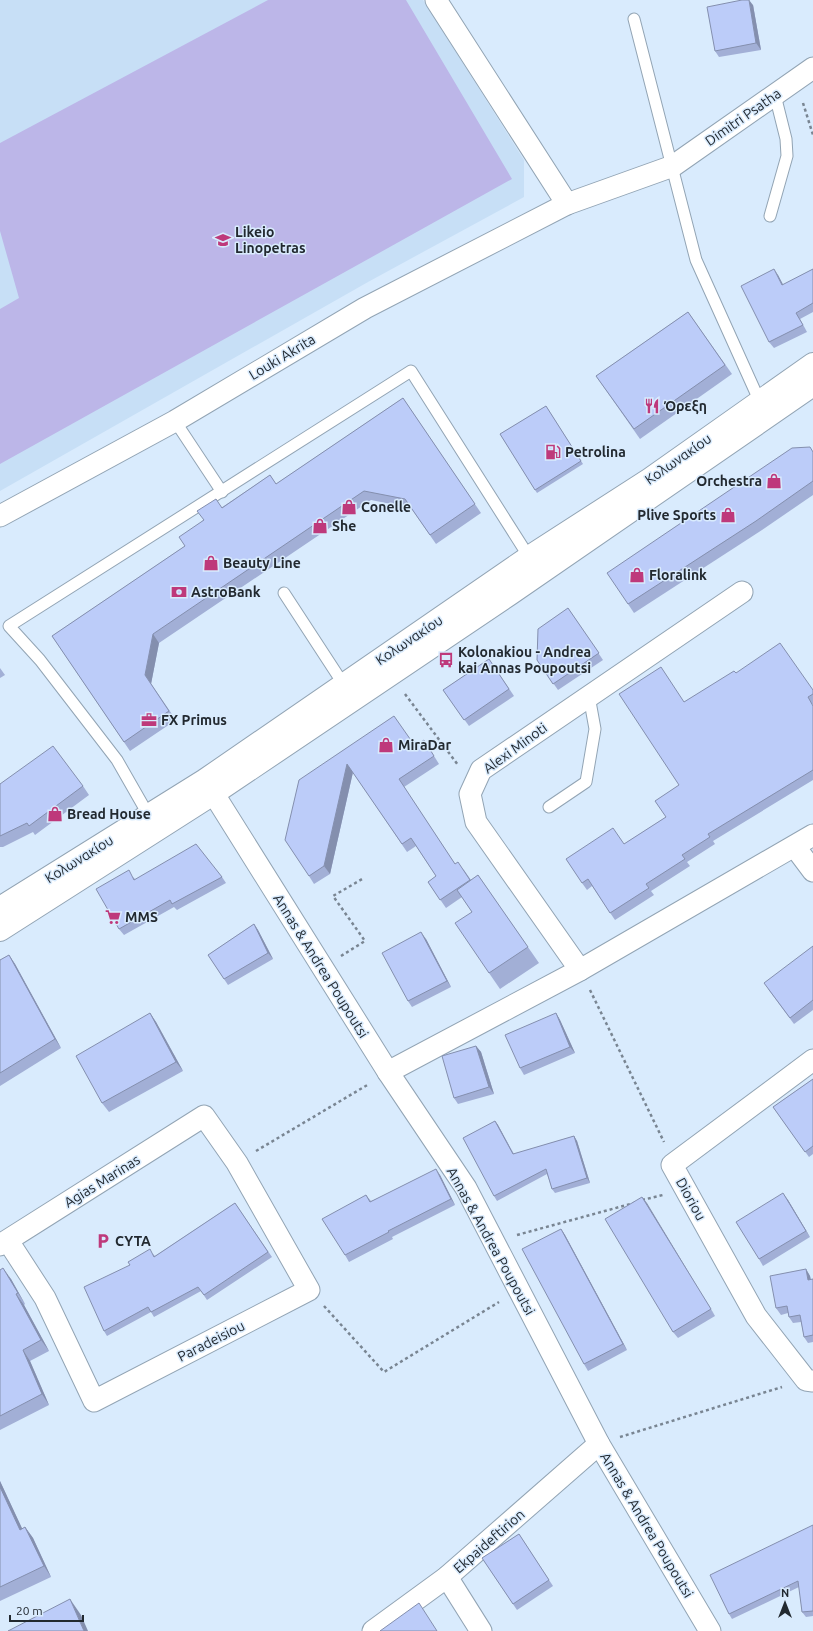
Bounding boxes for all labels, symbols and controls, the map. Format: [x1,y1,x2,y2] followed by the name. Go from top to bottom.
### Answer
[702,85,784,149] street label: Dimitri Psatha
[235,224,306,256] place label: Likeio Linopetras
[214,231,232,249] school or university icon: Likeio Linopetras
[246,331,318,383] street label: Louki Akrita
[643,397,661,415] restaurant icon: Όρεξη
[663,398,707,415] place label: Όρεξη
[642,430,714,488] street label: Κολωνακίου
[544,443,562,461] fuel station icon: Petrolina
[565,444,626,460] place label: Petrolina
[765,472,783,490] shop icon: Orchestra
[696,473,762,489] place label: Orchestra
[340,498,358,516] shop icon: Conelle
[361,499,411,515] place label: Conelle
[719,506,737,524] shop icon: Plive Sports
[637,507,716,523] place label: Plive Sports
[311,517,329,535] shop icon: She
[332,518,356,534] place label: She
[202,554,220,572] shop icon: Beauty Line
[223,555,301,571] place label: Beauty Line
[628,566,646,584] shop icon: Floralink
[649,567,707,583] place label: Floralink
[170,583,188,601] bank icon: AstroBank
[191,584,261,600] place label: AstroBank
[372,612,446,668] street label: Κολωνακίου
[458,644,591,676] place label: Kolonakiou - Andrea kai Annas Poupoutsi
[437,651,455,669] bus stop icon: Kolonakiou - Andrea kai Annas Poupoutsi
[140,711,158,729] office icon: FX Primus
[161,712,227,728] place label: FX Primus
[480,720,550,776] street label: Alexi Minoti
[377,736,395,754] shop icon: MiraDar
[398,737,451,753] place label: MiraDar
[46,805,64,823] shop icon: Bread House
[67,806,151,822] place label: Bread House
[42,832,116,886] street label: Κολωνακίου
[270,891,372,1041] street label: Annas & Andrea Poupoutsi
[104,908,122,926] supermarket icon: MMS
[125,909,158,925] place label: MMS
[61,1151,143,1211] street label: Agias Marinas
[444,1164,538,1318] street label: Annas & Andrea Poupoutsi
[673,1175,709,1223] street label: Dioriou
[94,1232,112,1250] parking icon: CYTA
[115,1233,151,1249] place label: CYTA
[175,1317,247,1365] street label: Paradeisiou
[597,1450,697,1600] street label: Annas & Andrea Poupoutsi
[450,1506,528,1576] street label: Ekpaideftirion
[765,1583,805,1623] north arrow
[781,1587,789,1599] text: N
[10,1597,83,1623] scale bar
[16,1604,43,1617] text: 20 m

